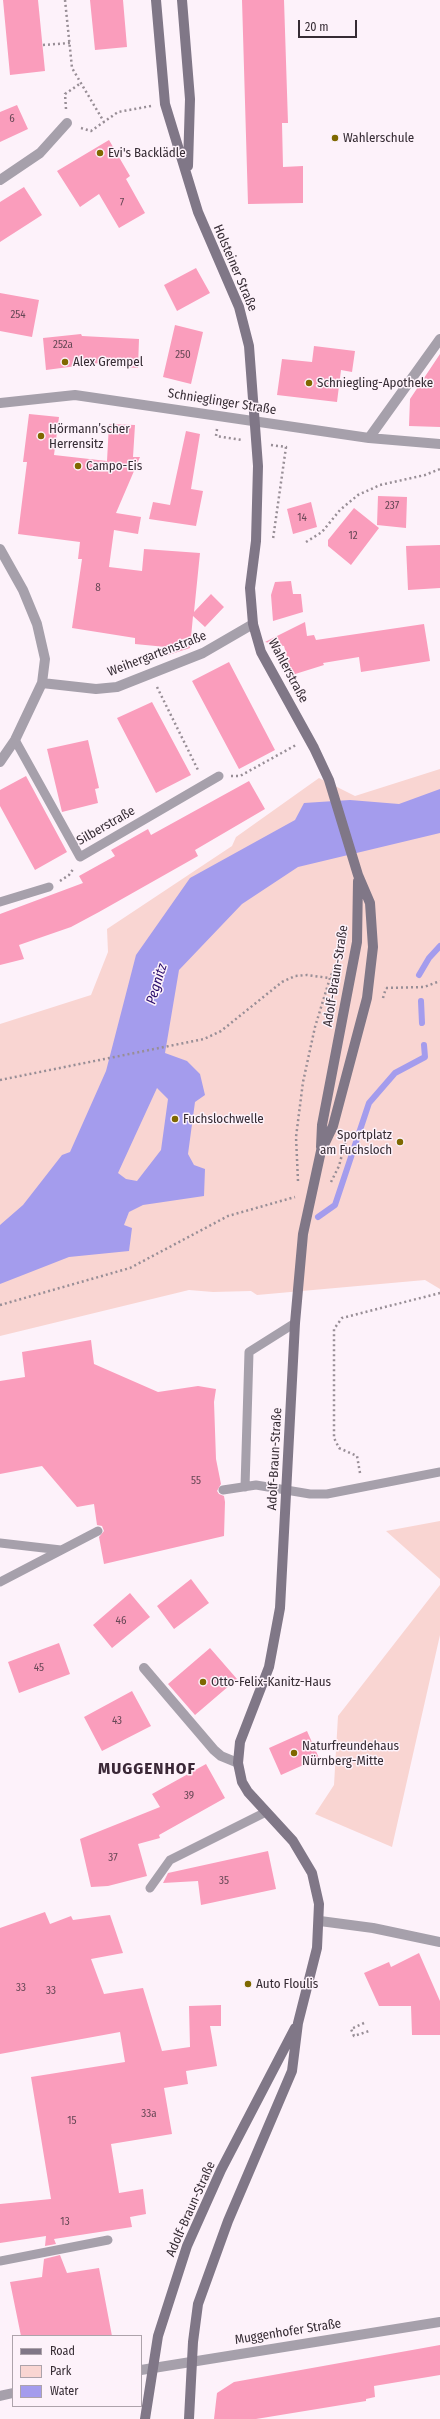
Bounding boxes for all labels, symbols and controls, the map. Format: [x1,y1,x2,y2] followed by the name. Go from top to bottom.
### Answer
[300,12,359,38] scale bar
[305,20,329,34] text: 20 m
[9,112,15,126] house number: 6
[343,130,414,146] place label: Wahlerschule
[330,133,340,143] marker: Wahlerschule
[108,145,186,161] place label: Evi's Backlädle
[95,148,105,158] marker: Evi's Backlädle
[120,196,124,210] house number: 7
[210,222,260,314] street label: Holsteiner Straße
[10,308,26,322] house number: 254
[53,338,73,352] house number: 252a
[175,348,191,362] house number: 250
[73,354,143,370] place label: Alex Grempel
[60,357,70,367] marker: Alex Grempel
[317,375,433,391] place label: Schniegling-Apotheke
[304,378,314,388] marker: Schniegling-Apotheke
[167,386,277,418] street label: Schnieglinger Straße
[49,421,130,452] place label: Hörmann’scher Herrensitz
[36,431,46,441] marker: Hörmann’scher Herrensitz
[86,458,142,474] place label: Campo-Eis
[73,461,83,471] marker: Campo-Eis
[385,499,399,513] house number: 237
[297,511,307,525] house number: 14
[348,529,358,543] house number: 12
[95,581,101,595] house number: 8
[105,628,209,680] street label: Weihergartenstraße
[265,636,311,706] street label: Wahlerstraße
[74,803,138,849] street label: Silberstraße
[320,924,352,1028] street label: Adolf-Braun-Straße
[143,962,171,1006] water label: Pegnitz
[183,1111,264,1127] place label: Fuchslochwelle
[170,1114,180,1124] marker: Fuchslochwelle
[320,1127,392,1158] place label: Sportplatz am Fuchsloch
[395,1137,405,1147] marker: Sportplatz am Fuchsloch
[265,1407,285,1511] street label: Adolf-Braun-Straße
[191,1474,201,1488] house number: 55
[116,1614,126,1628] house number: 46
[34,1661,44,1675] house number: 45
[211,1674,331,1690] place label: Otto-Felix-Kanitz-Haus
[198,1677,208,1687] marker: Otto-Felix-Kanitz-Haus
[112,1714,122,1728] house number: 43
[302,1738,399,1769] place label: Naturfreundehaus Nürnberg-Mitte
[289,1748,299,1758] marker: Naturfreundehaus Nürnberg-Mitte
[98,1759,196,1779] district label: MUGGENHOF
[184,1789,194,1803] house number: 39
[108,1851,118,1865] house number: 37
[219,1874,229,1888] house number: 35
[256,1976,318,1992] place label: Auto Floulis
[243,1979,253,1989] marker: Auto Floulis
[16,1981,26,1995] house number: 33
[46,1984,56,1998] house number: 33
[141,2107,157,2121] house number: 33a
[67,2114,77,2128] house number: 15
[163,2159,219,2259] street label: Adolf-Braun-Straße
[60,2215,70,2229] house number: 13
[234,2316,342,2348] street label: Muggenhofer Straße
[12,2335,142,2407] legend
[50,2344,75,2358] text: Road
[50,2364,71,2378] text: Park
[50,2384,78,2398] text: Water

